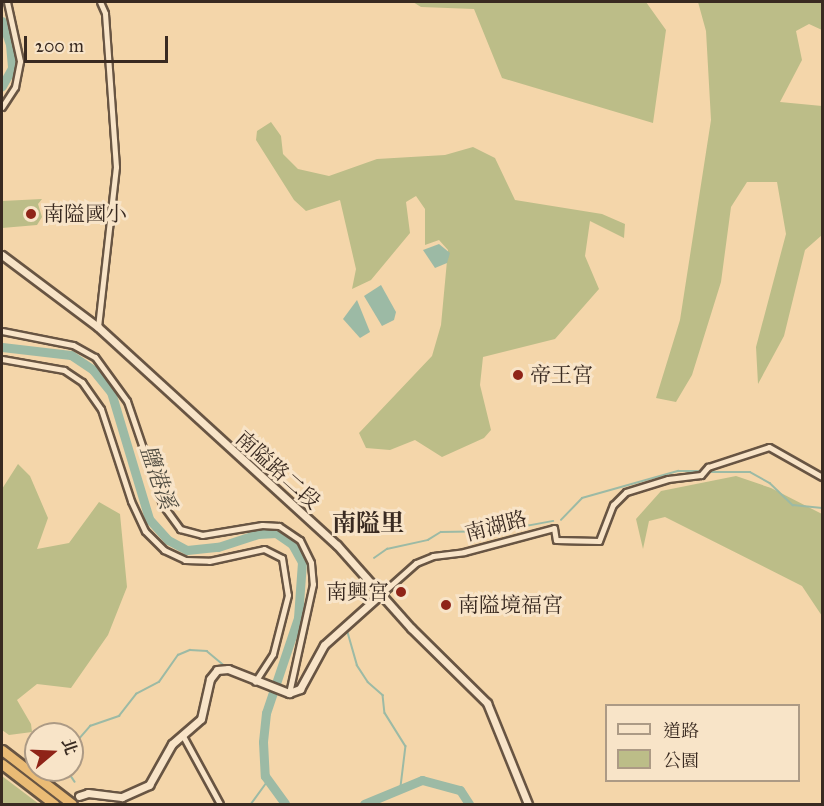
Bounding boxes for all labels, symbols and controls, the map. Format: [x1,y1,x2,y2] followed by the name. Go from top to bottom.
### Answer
[27,24,171,62] scale bar
[35,35,84,57] text: 200 m
[43,201,127,227] place label: 南隘國小
[24,207,38,221] marker: 南隘國小
[530,362,593,388] place label: 帝王宮
[511,368,525,382] marker: 帝王宮
[231,426,325,514] street label: 南隘路二段
[135,442,181,512] water label: 鹽港溪
[462,506,530,546] street label: 南湖路
[332,510,404,538] district label: 南隘里
[326,579,389,605] place label: 南興宮
[394,585,408,599] marker: 南興宮
[458,592,563,618] place label: 南隘境福宮
[439,598,453,612] marker: 南隘境福宮
[605,704,800,782] legend
[663,720,699,742] text: 道路
[24,722,84,782] north arrow
[58,736,81,757] text: 北
[663,750,699,772] text: 公園

